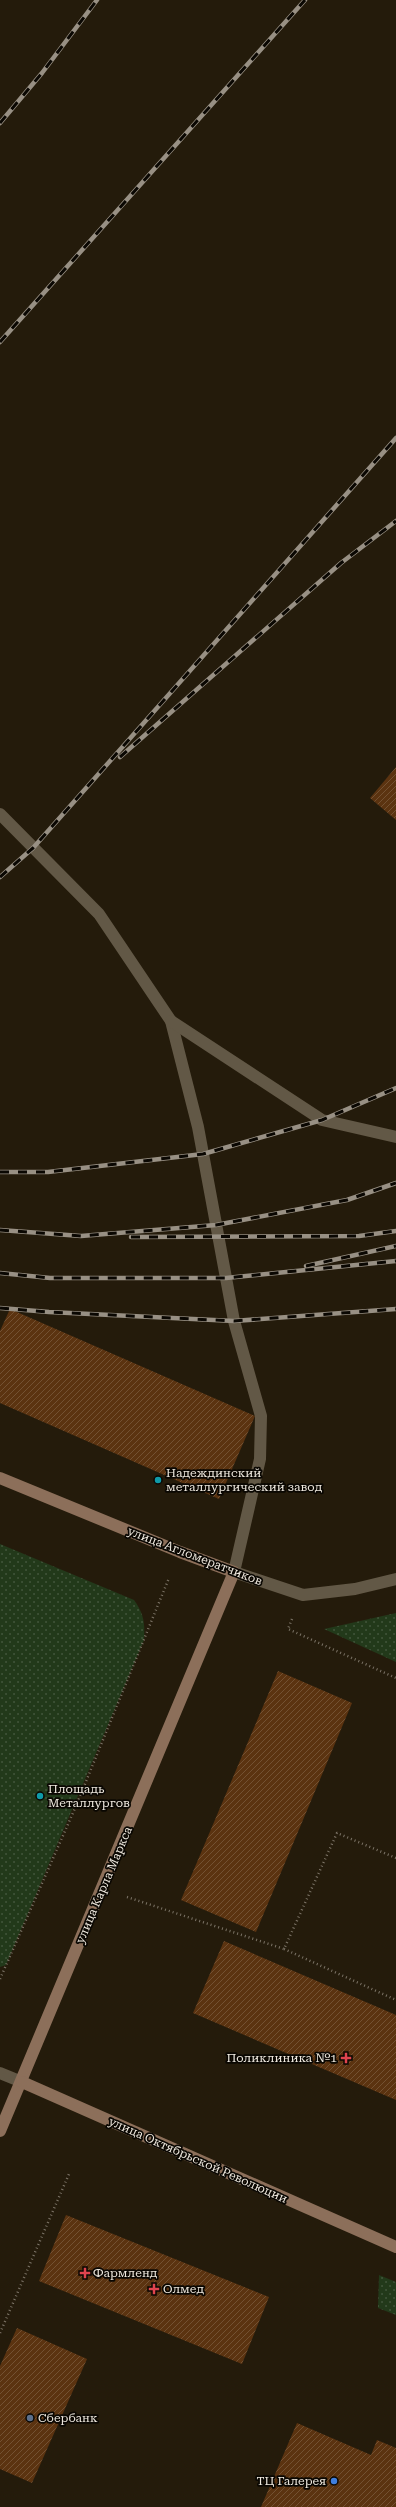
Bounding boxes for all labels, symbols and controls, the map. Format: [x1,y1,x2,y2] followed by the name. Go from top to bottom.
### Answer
[166,1466,323,1494] place label: Надеждинский металлургический завод
[153,1475,163,1485] marker: Надеждинский металлургический завод
[126,1524,264,1588] street label: улица Агломератчиков
[48,1782,130,1810] place label: Площадь Металлургов
[35,1791,45,1801] marker: Площадь Металлургов
[73,1824,135,1946] street label: улица Карла Маркса
[226,2051,337,2065] place label: Поликлиника №1
[340,2052,352,2064] marker: Поликлиника №1
[106,2114,290,2206] street label: улица Октябрьской Революции
[93,2266,158,2280] place label: Фармленд
[80,2268,90,2278] marker: Фармленд
[163,2282,204,2296] place label: Олмед
[148,2283,160,2295] marker: Олмед
[38,2411,98,2425] place label: Сбербанк
[25,2413,35,2423] marker: Сбербанк
[256,2474,326,2488] place label: ТЦ Галерея
[329,2476,339,2486] marker: ТЦ Галерея

